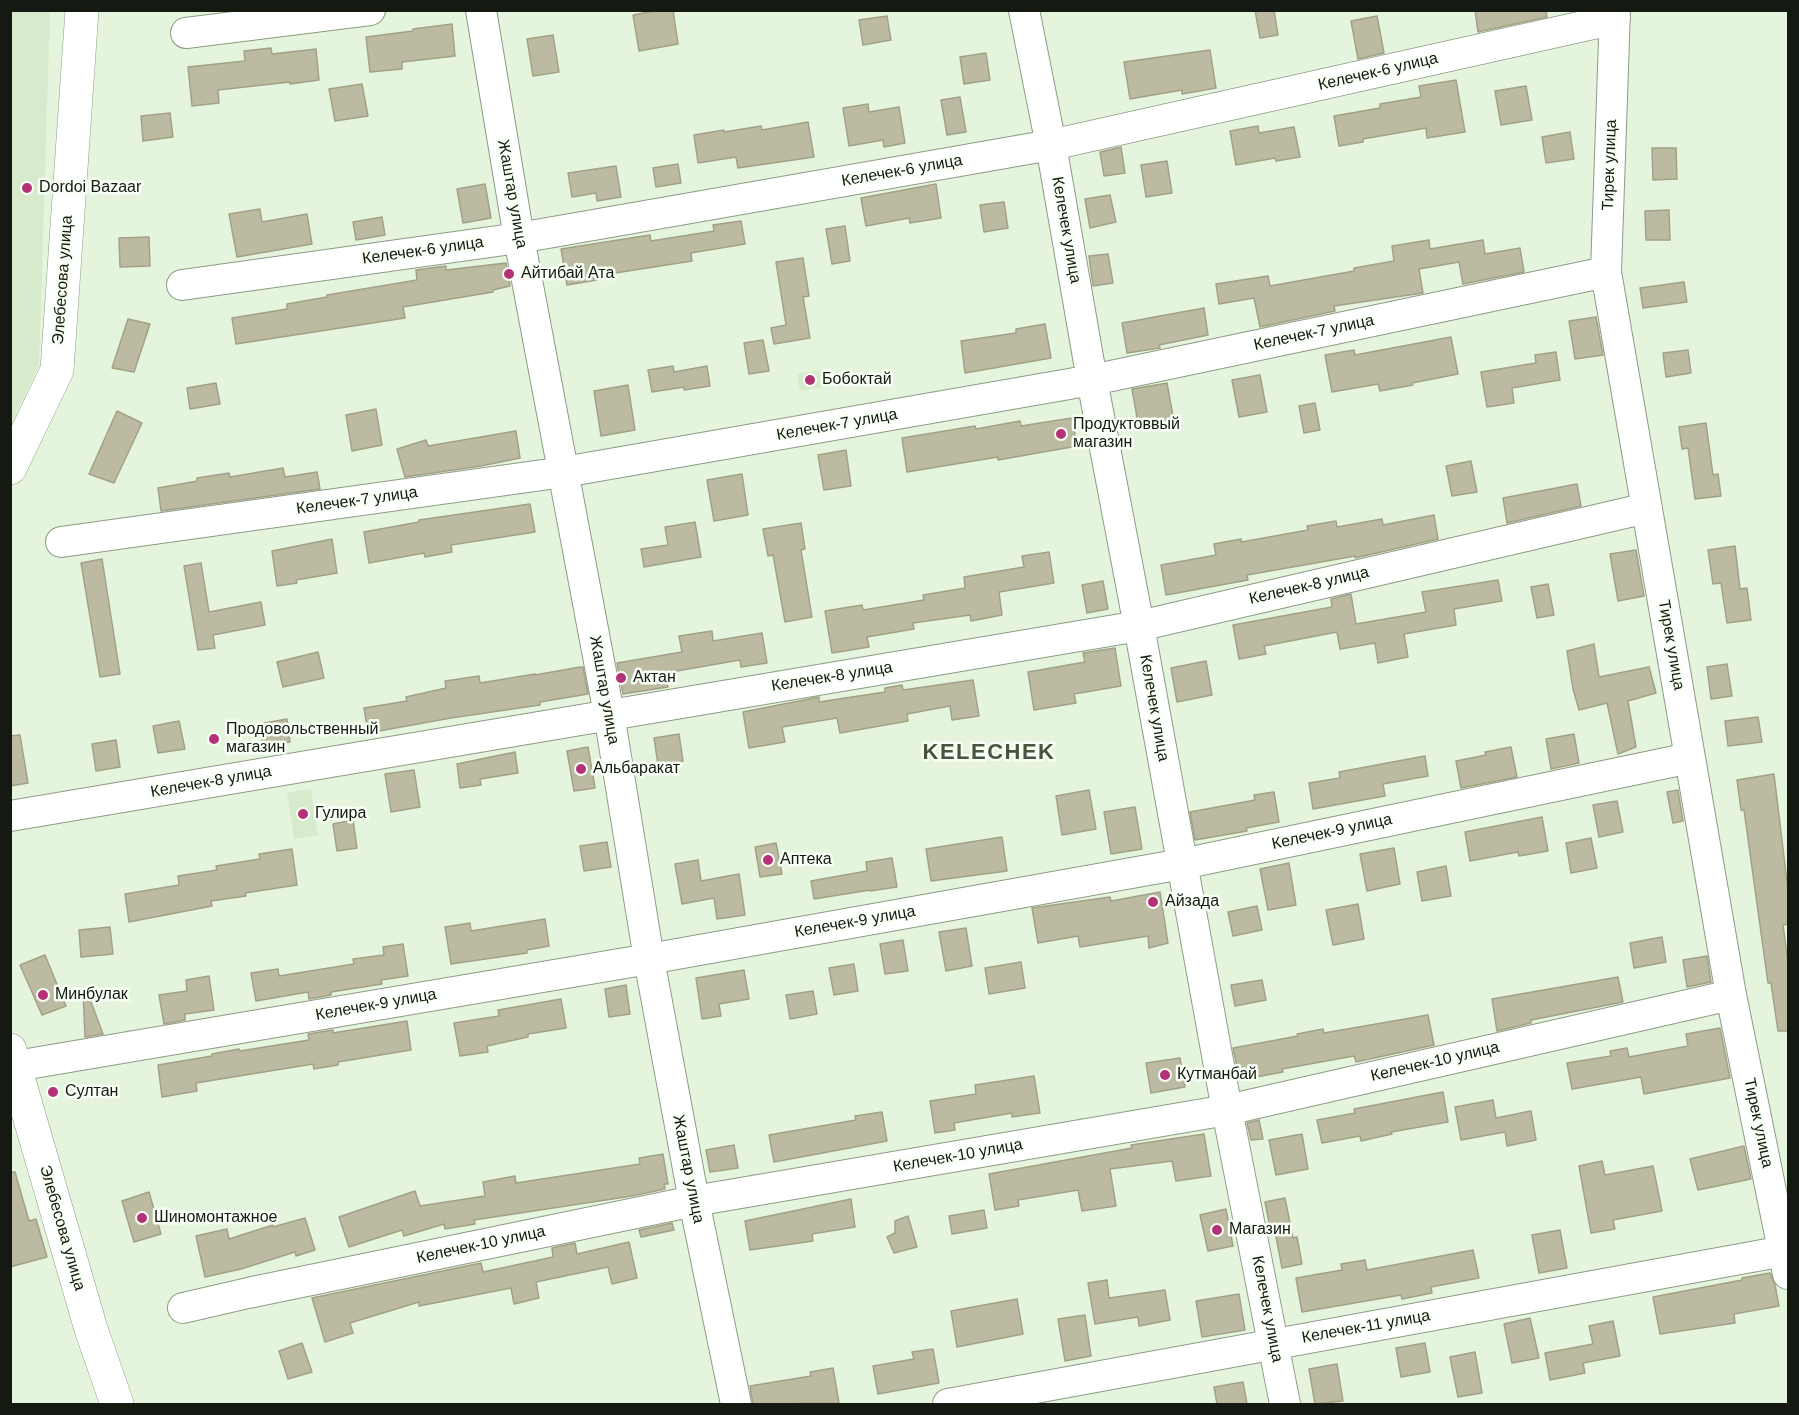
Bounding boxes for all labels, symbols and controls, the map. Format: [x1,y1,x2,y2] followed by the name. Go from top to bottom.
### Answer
[1316,49,1440,95] street label: Келечек-6 улица
[1599,119,1621,211] street label: Тирек улица
[493,138,531,250] street label: Жаштар улица
[840,151,964,191] street label: Келечек-6 улица
[1047,175,1085,285] street label: Келечек улица
[39,178,141,198] place label: Dordoi Bazaar
[20,181,34,195] marker: Dordoi Bazaar
[49,215,77,345] street label: Элебесова улица
[361,233,485,269] street label: Келечек-6 улица
[521,264,614,284] place label: Айтибай Ата
[502,267,516,281] marker: Айтибай Ата
[1252,311,1376,355] street label: Келечек-7 улица
[822,370,892,390] place label: Бобоктай
[803,373,817,387] marker: Бобоктай
[775,405,899,445] street label: Келечек-7 улица
[1073,415,1180,453] place label: Продуктоввый магазин
[1054,427,1068,441] marker: Продуктоввый магазин
[295,483,419,519] street label: Келечек-7 улица
[1247,563,1371,609] street label: Келечек-8 улица
[1654,598,1688,692] street label: Тирек улица
[585,634,623,746] street label: Жаштар улица
[1135,653,1173,763] street label: Келечек улица
[770,658,894,696] street label: Келечек-8 улица
[633,668,676,688] place label: Актан
[614,671,628,685] marker: Актан
[226,720,378,758] place label: Продовольственный магазин
[207,732,221,746] marker: Продовольственный магазин
[922,740,1056,766] district label: KELECHEK
[593,759,680,779] place label: Альбаракат
[149,762,273,802] street label: Келечек-8 улица
[574,762,588,776] marker: Альбаракат
[315,804,366,824] place label: Гулира
[296,807,310,821] marker: Гулира
[1270,810,1394,854] street label: Келечек-9 улица
[780,850,832,870] place label: Аптека
[761,853,775,867] marker: Аптека
[1165,892,1219,912] place label: Айзада
[1146,895,1160,909] marker: Айзада
[793,902,917,942] street label: Келечек-9 улица
[55,985,128,1005] place label: Минбулак
[314,985,438,1025] street label: Келечек-9 улица
[36,988,50,1002] marker: Минбулак
[1369,1038,1501,1086] street label: Келечек-10 улица
[1177,1065,1257,1085] place label: Кутманбай
[1158,1068,1172,1082] marker: Кутманбай
[1739,1076,1777,1170] street label: Тирек улица
[65,1082,118,1102] place label: Султан
[46,1085,60,1099] marker: Султан
[668,1113,708,1225] street label: Жаштар улица
[892,1135,1024,1177] street label: Келечек-10 улица
[35,1163,89,1293] street label: Элебесова улица
[154,1208,277,1228] place label: Шиномонтажное
[135,1211,149,1225] marker: Шиномонтажное
[1229,1220,1291,1240] place label: Магазин
[415,1222,547,1268] street label: Келечек-10 улица
[1210,1223,1224,1237] marker: Магазин
[1247,1254,1287,1364] street label: Келечек улица
[1300,1306,1432,1348] street label: Келечек-11 улица

